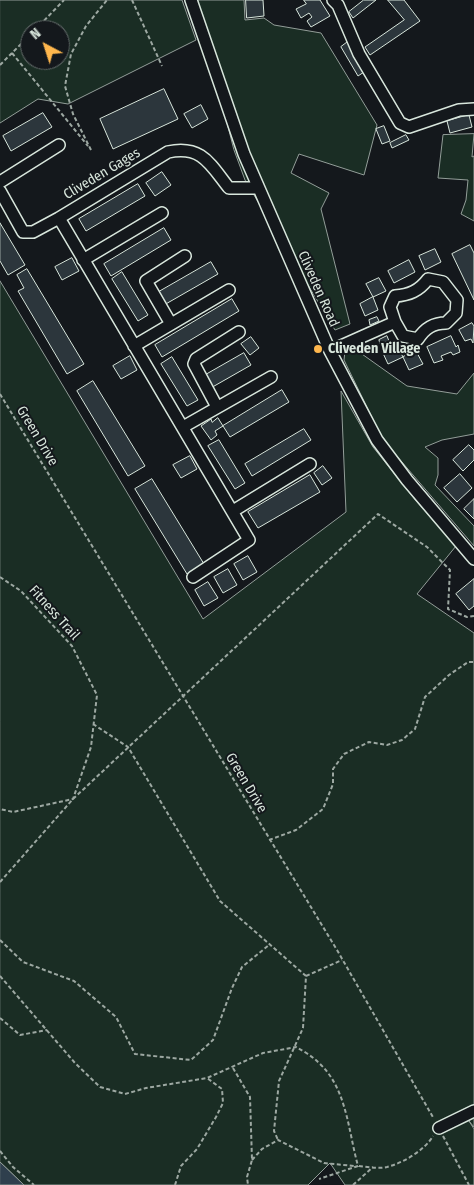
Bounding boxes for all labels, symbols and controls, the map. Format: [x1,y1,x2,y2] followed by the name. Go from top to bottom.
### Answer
[20,20,70,70] north arrow
[27,25,44,43] text: N
[61,145,143,203] street label: Cliveden Gages
[294,248,342,330] street label: Cliveden Road
[328,341,420,357] place label: Cliveden Village
[312,343,324,355] marker: Cliveden Village
[13,403,61,469] street label: Green Drive
[25,582,83,644] street label: Fitness Trail
[222,750,270,816] street label: Green Drive

